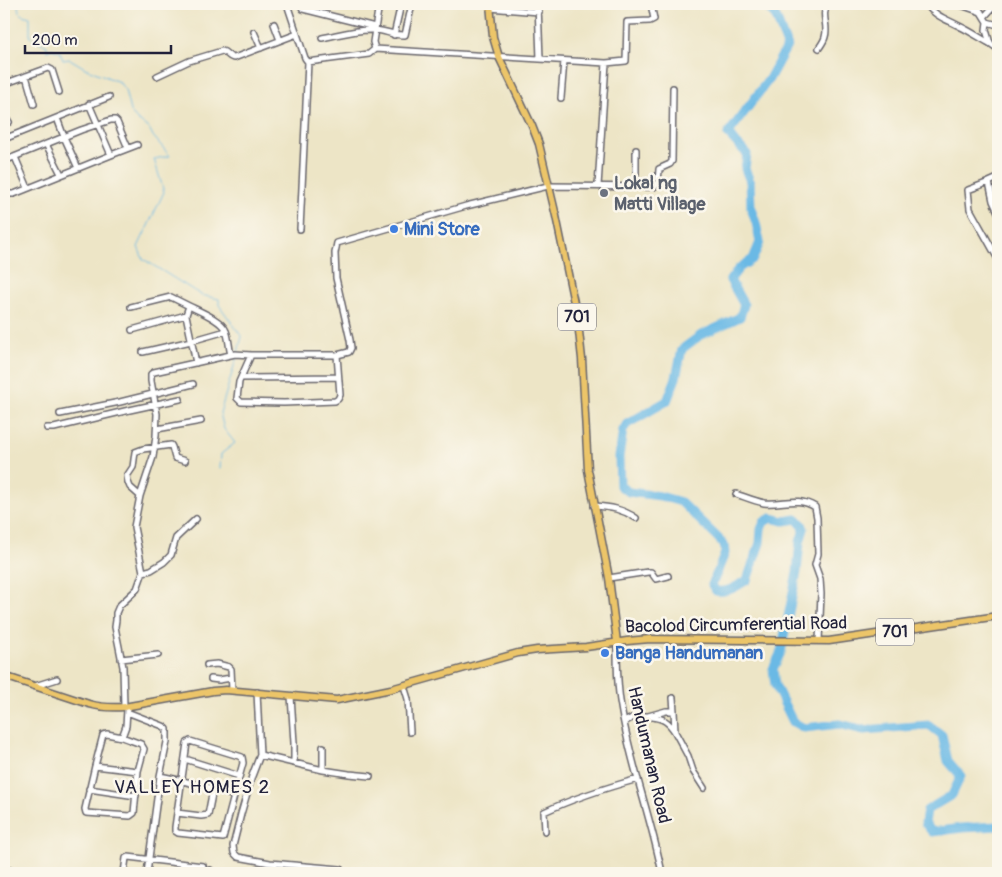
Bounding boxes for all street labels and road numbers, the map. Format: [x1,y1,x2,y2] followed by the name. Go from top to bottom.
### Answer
[558,304,596,330] road number: 701
[625,612,847,638] street label: Bacolod Circumferential Road
[876,618,914,646] road number: 701
[622,684,676,826] street label: Handumanan Road

